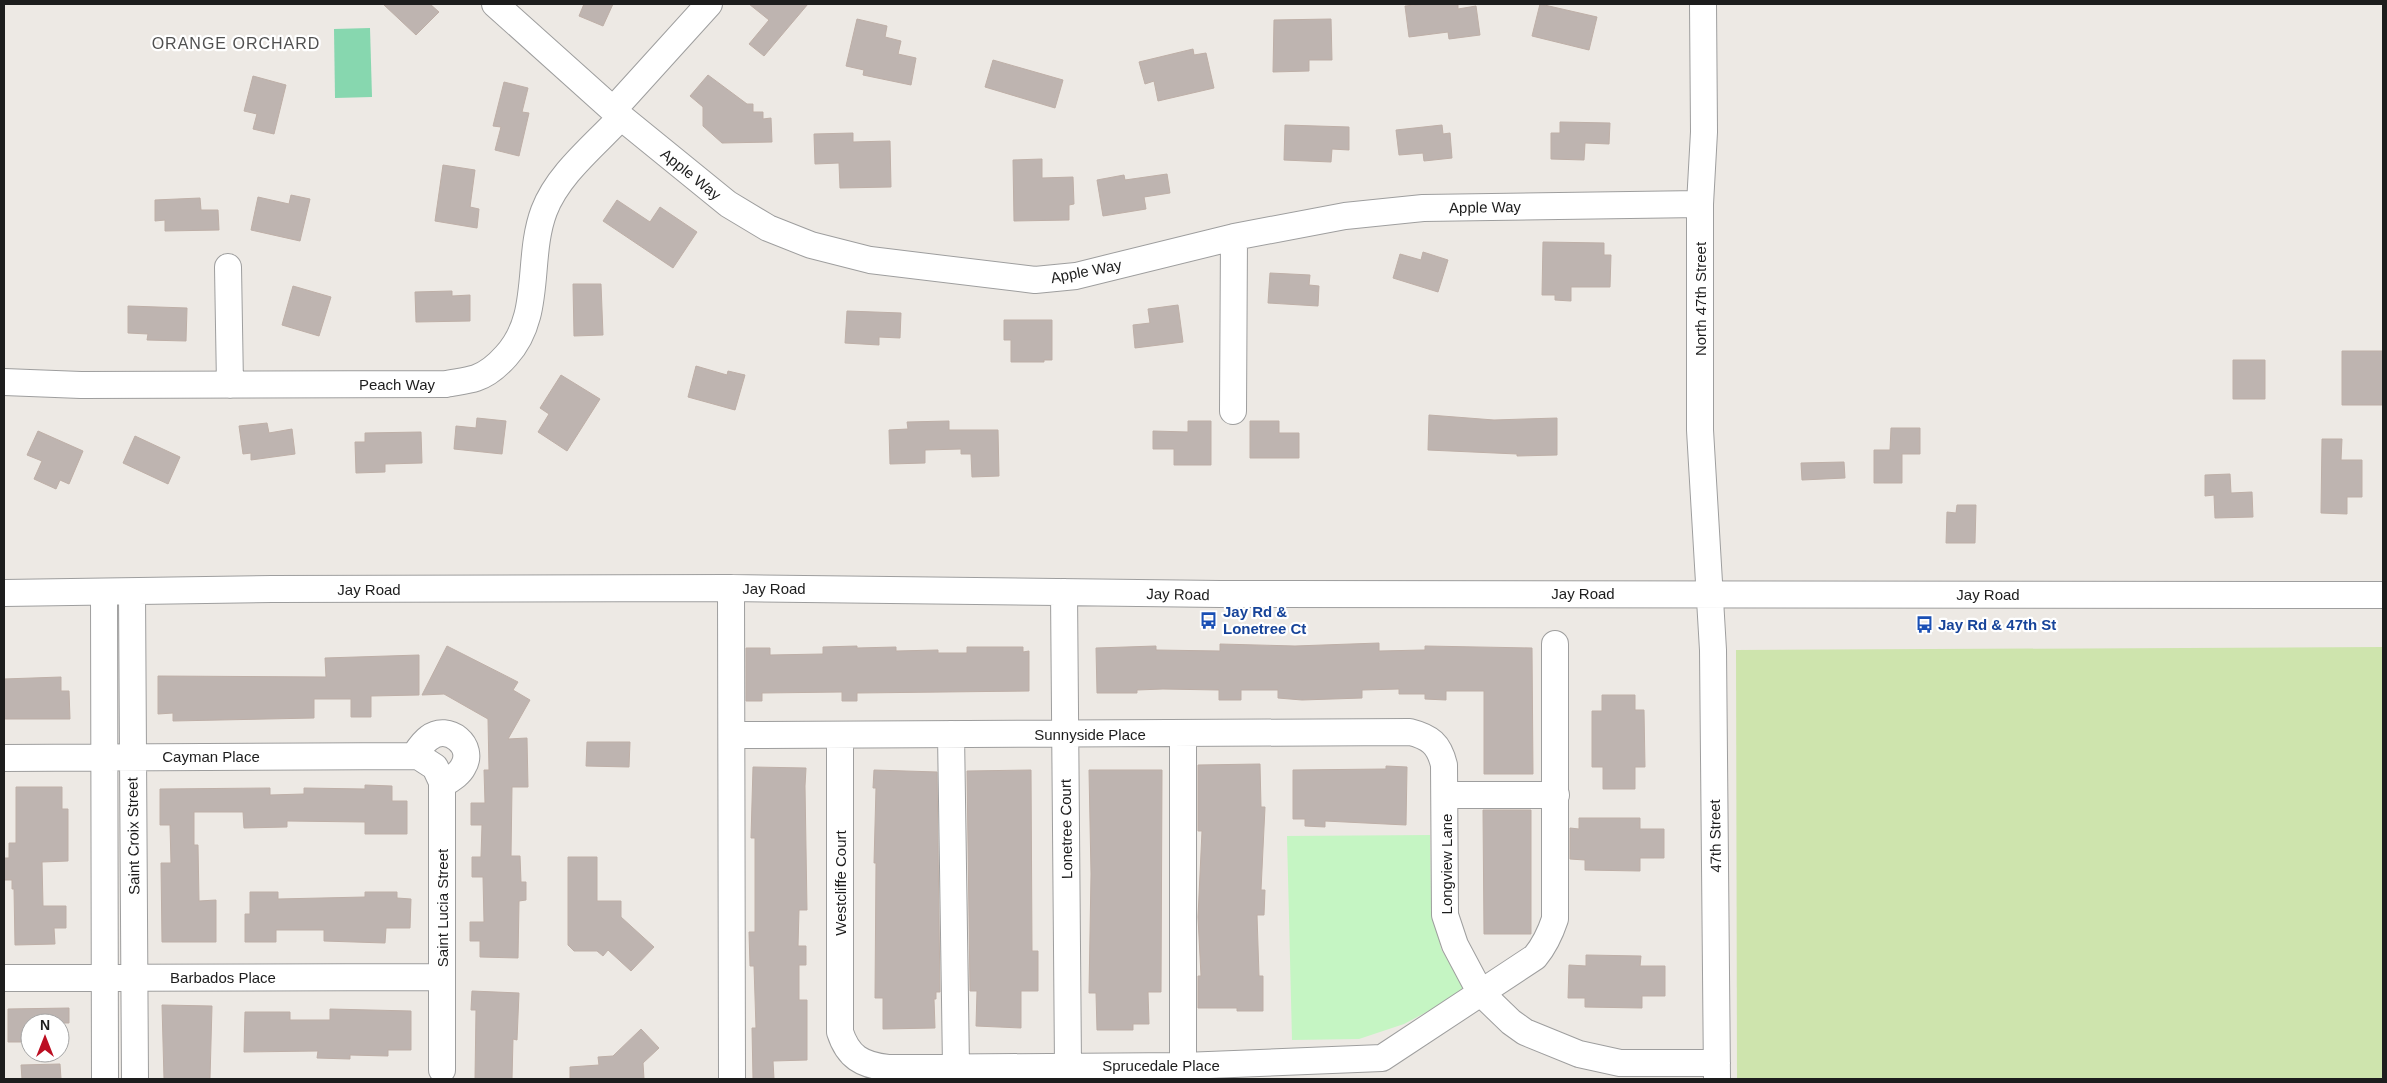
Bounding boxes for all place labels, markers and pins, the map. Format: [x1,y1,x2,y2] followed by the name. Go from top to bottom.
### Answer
[1223,603,1306,637] place label: Jay Rd & Lonetree Ct
[1199,610,1219,630] bus stop icon: Jay Rd & Lonetree Ct
[1914,614,1934,634] bus stop icon: Jay Rd & 47th St
[1938,616,2056,633] place label: Jay Rd & 47th St

